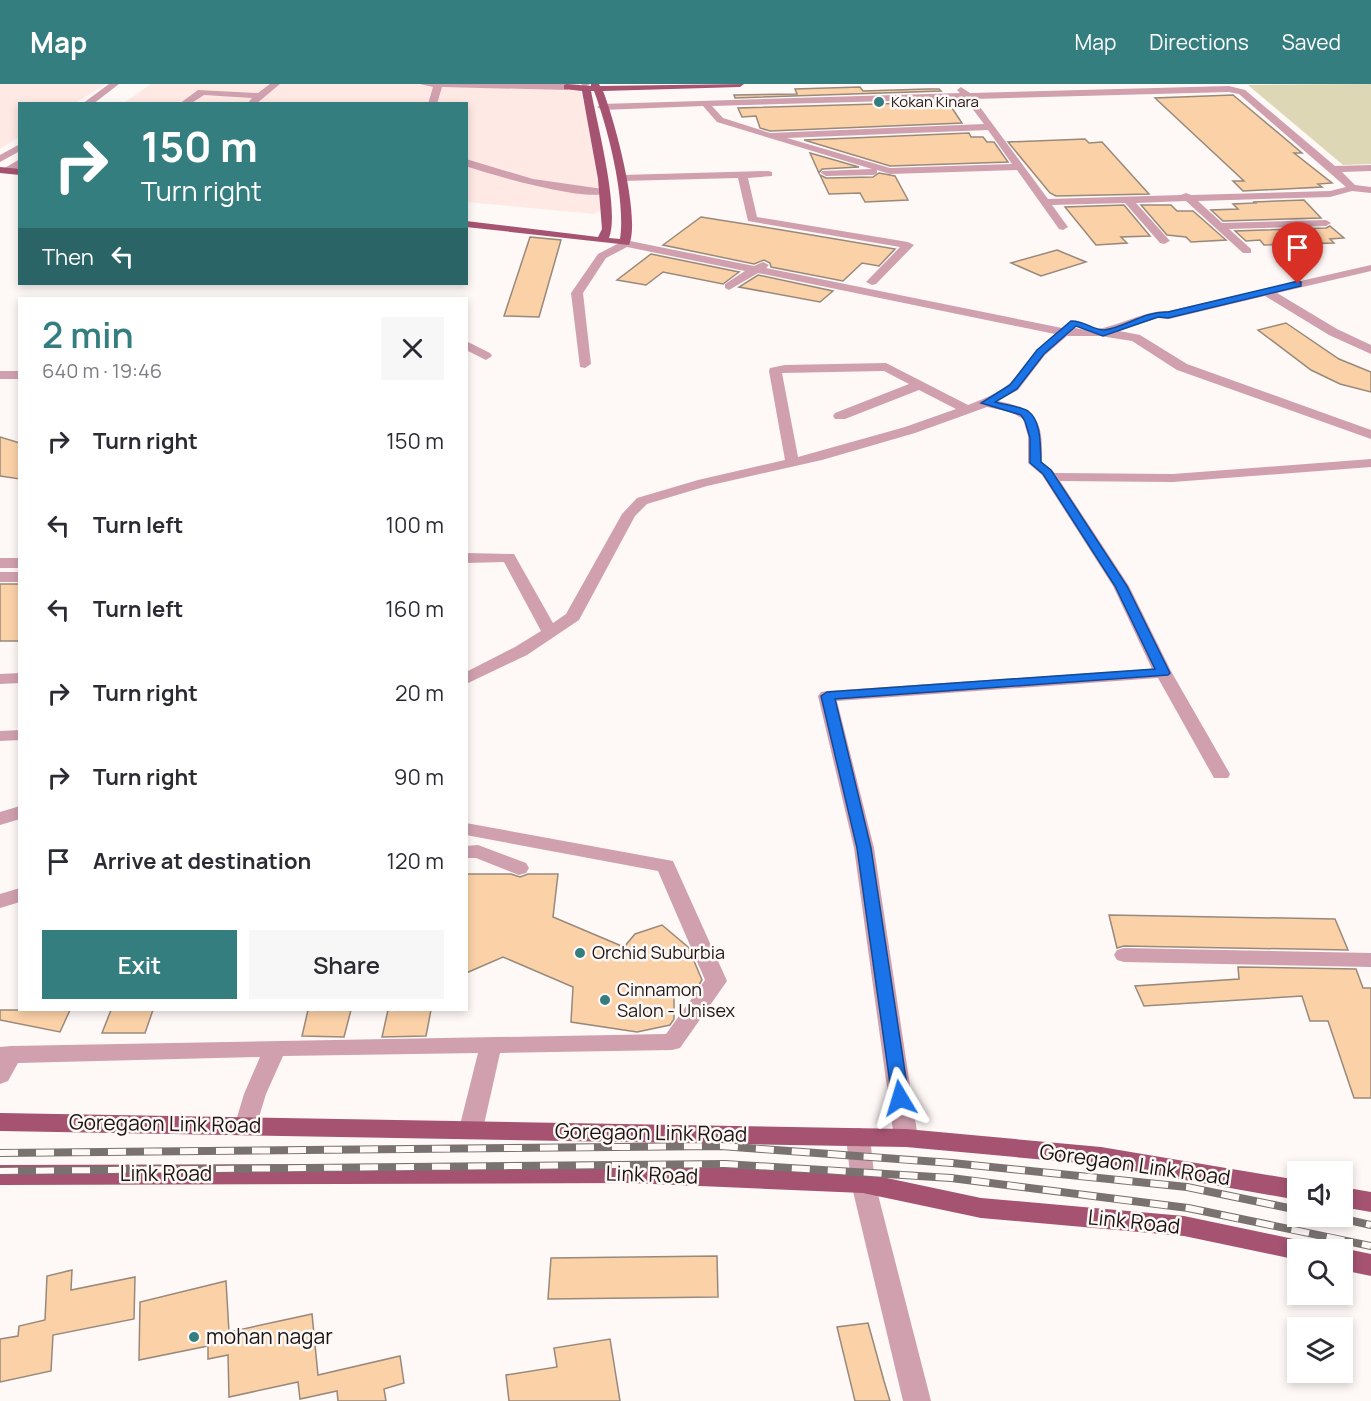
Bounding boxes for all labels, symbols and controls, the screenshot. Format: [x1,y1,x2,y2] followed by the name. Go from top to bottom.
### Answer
[30,23,87,61] text: Map
[1075,28,1116,56] text: Map
[1149,28,1249,56] text: Directions
[1282,28,1341,56] text: Saved
[891,91,979,112] place label: Kokan Kinara
[872,95,886,109] marker: Kokan Kinara
[141,117,258,175] text: 150 m
[42,126,120,204] icon: right
[141,172,262,209] text: Turn right
[1272,222,1323,284] pin
[1281,231,1314,264] icon: arrive
[106,240,139,273] icon: left
[42,242,94,272] text: Then
[42,310,134,359] text: 2 min
[381,317,444,380] button: close
[42,357,162,384] text: 640 m · 19:46
[42,425,75,458] icon: right
[93,426,198,456] text: Turn right
[386,426,444,456] text: 150 m
[42,509,75,542] icon: left
[93,510,183,540] text: Turn left
[386,510,444,540] text: 100 m
[42,593,75,626] icon: left
[93,594,183,624] text: Turn left
[385,594,444,624] text: 160 m
[42,677,75,710] icon: right
[93,678,198,708] text: Turn right
[395,678,444,708] text: 20 m
[42,761,75,794] icon: right
[93,762,198,792] text: Turn right
[394,762,444,792] text: 90 m
[42,845,75,878] icon: arrive
[93,846,311,876] text: Arrive at destination
[386,846,444,876] text: 120 m
[42,930,237,999] button: Exit
[249,930,444,999] button: Share
[592,940,725,964] place label: Orchid Suburbia
[573,946,587,960] marker: Orchid Suburbia
[617,977,736,1022] place label: Cinnamon Salon - Unisex
[598,993,612,1007] marker: Cinnamon Salon - Unisex
[868,1066,932,1130] position arrow
[69,1107,262,1139] street label: Goregaon Link Road
[555,1116,748,1148] street label: Goregaon Link Road
[1038,1137,1232,1191] street label: Goregaon Link Road
[605,1158,699,1190] street label: Link Road
[120,1159,212,1187] street label: Link Road
[1287,1161,1353,1383] map controls
[1287,1161,1353,1227] button: sound
[1087,1202,1182,1240] street label: Link Road
[1287,1239,1353,1305] button: search
[1287,1317,1353,1383] button: layers
[206,1322,333,1350] place label: mohan nagar
[187,1330,201,1344] marker: mohan nagar

